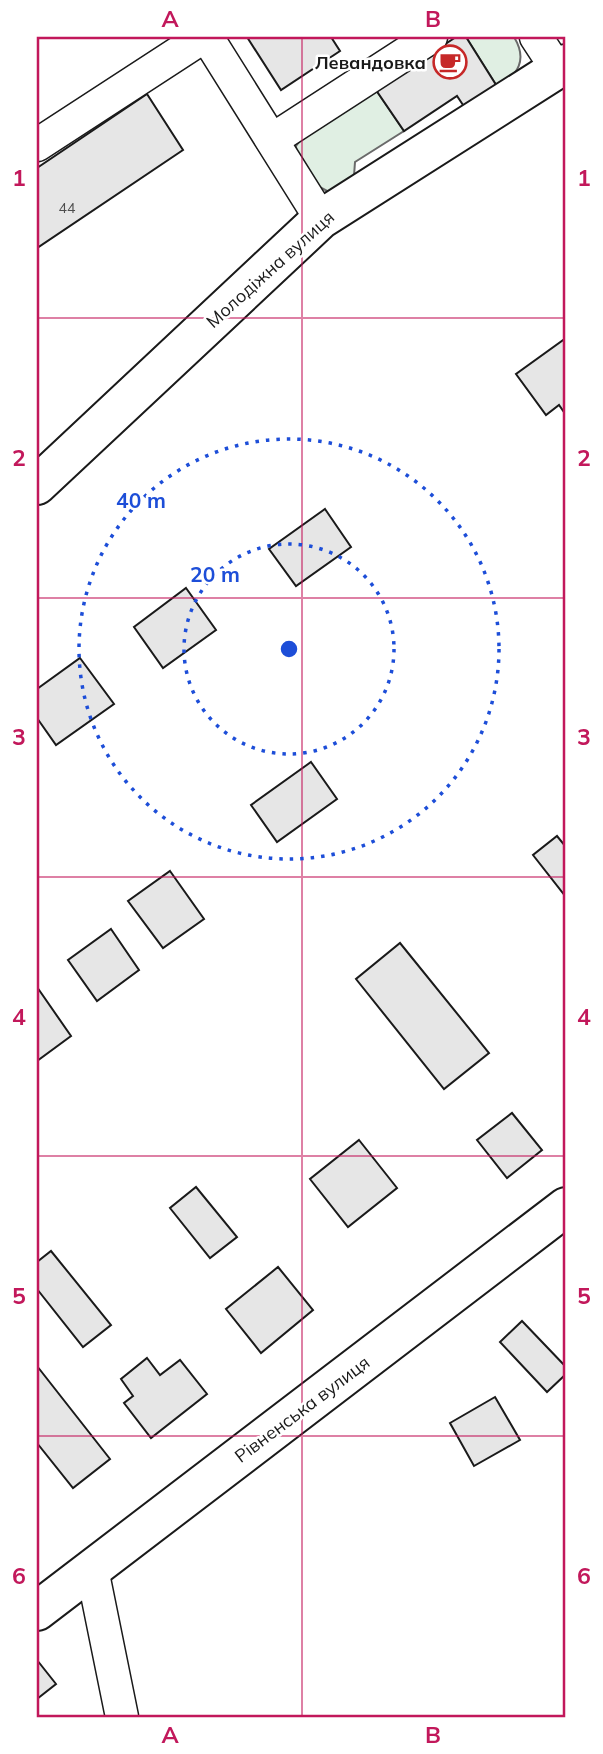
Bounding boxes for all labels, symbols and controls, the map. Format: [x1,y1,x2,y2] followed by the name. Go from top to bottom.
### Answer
[161,4,179,33] text: A
[425,4,441,33] text: B
[431,43,469,81] cafe icon: Левандовка
[315,51,426,74] place label: Левандовка
[12,163,26,192] text: 1
[577,163,591,192] text: 1
[59,199,76,217] house number: 44
[201,205,339,333] street label: Молодіжна вулиця
[12,443,26,472] text: 2
[577,443,591,472] text: 2
[116,487,166,513] text: 40 m
[190,561,240,587] text: 20 m
[277,637,301,661] centre of rings
[12,722,26,751] text: 3
[577,722,591,751] text: 3
[12,1002,26,1031] text: 4
[577,1002,591,1031] text: 4
[12,1281,26,1310] text: 5
[577,1281,591,1310] text: 5
[230,1351,374,1467] street label: Рівненська вулиця
[12,1561,26,1590] text: 6
[577,1561,591,1590] text: 6
[161,1720,179,1749] text: A
[425,1720,441,1749] text: B

